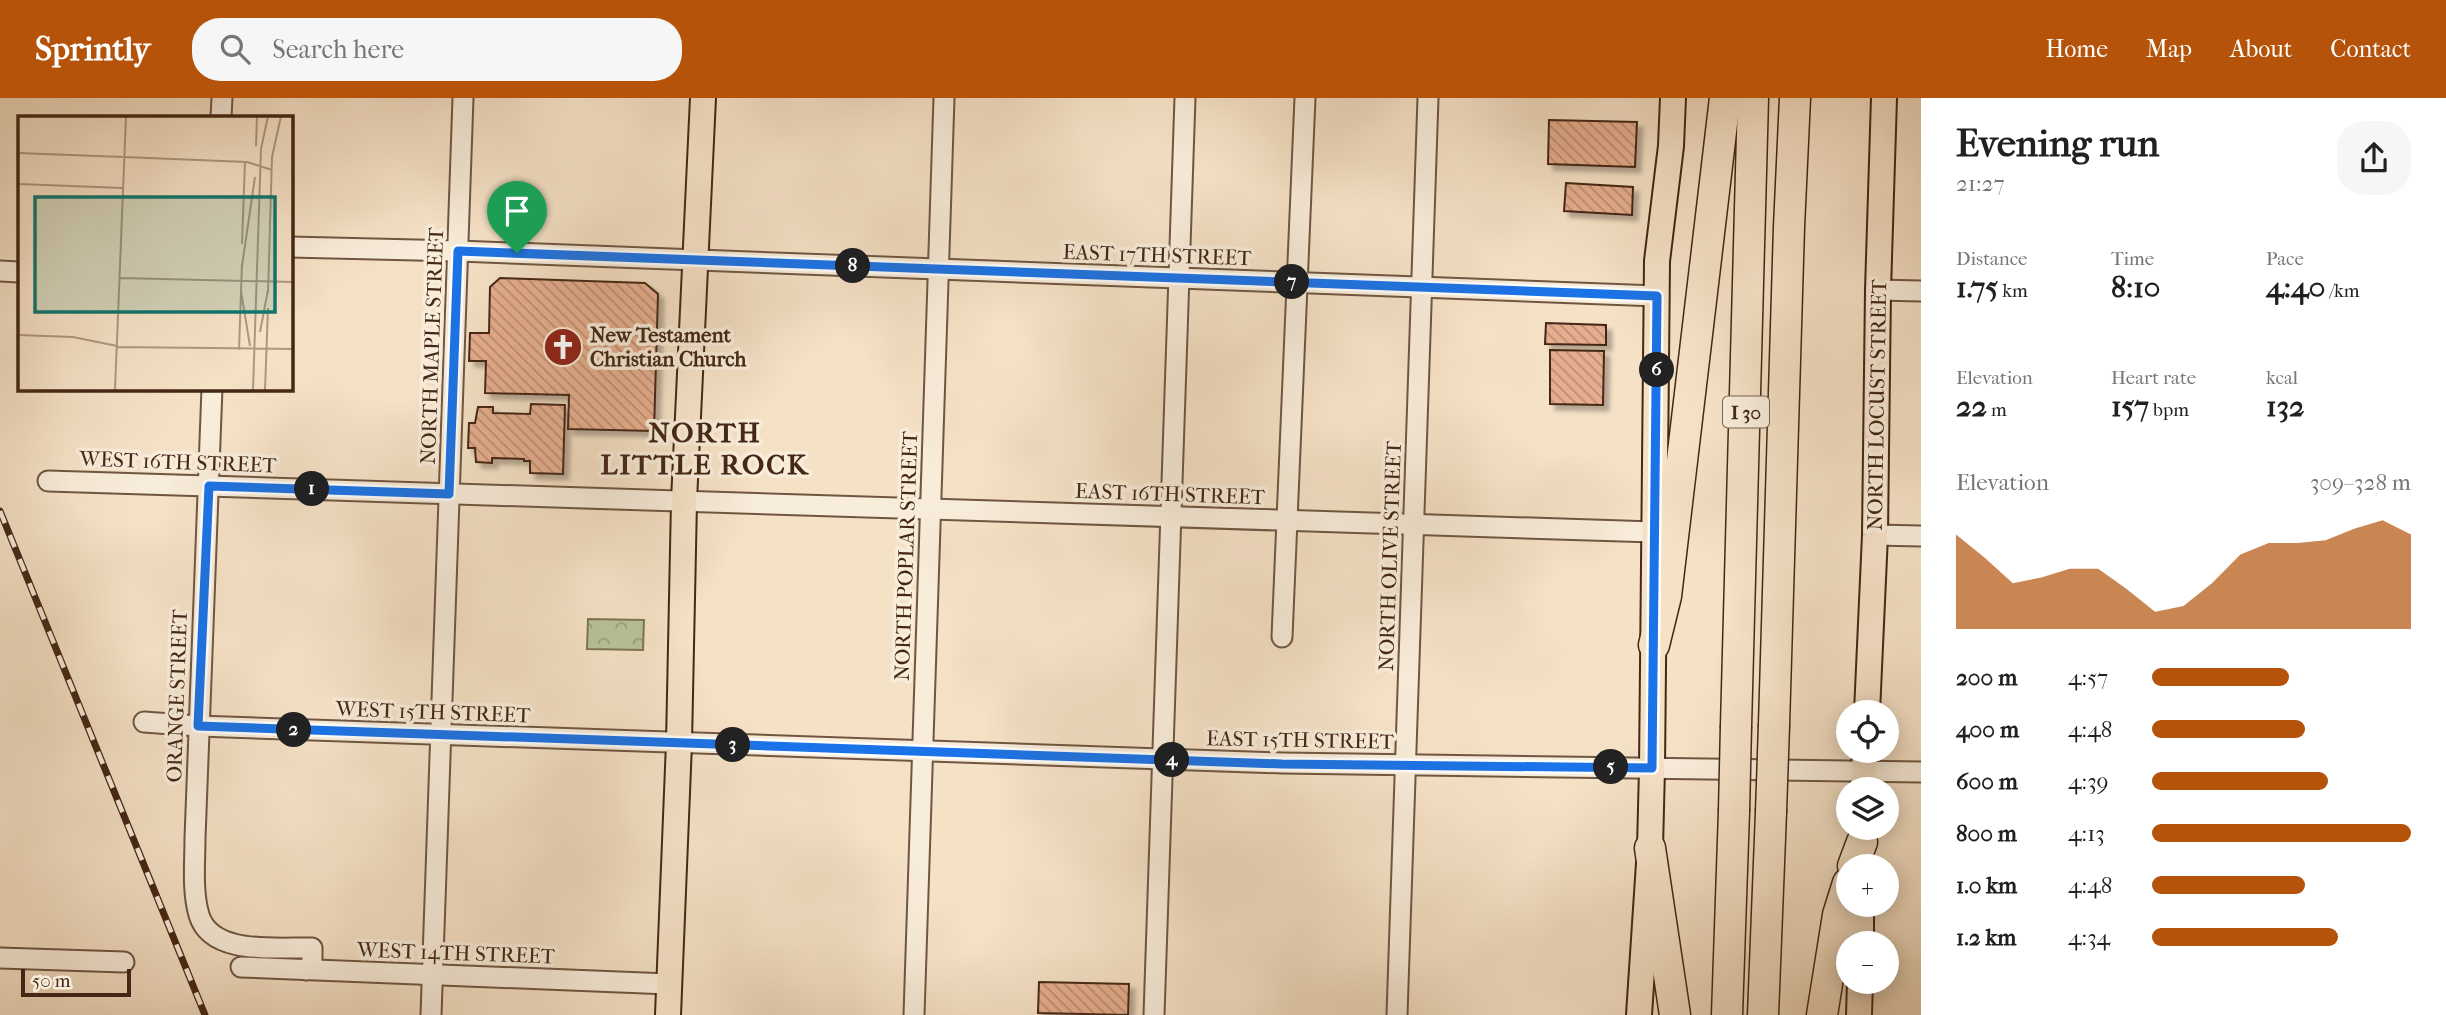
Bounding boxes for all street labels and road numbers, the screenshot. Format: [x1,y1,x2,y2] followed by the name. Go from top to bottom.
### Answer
[416,226,448,465] street label: NORTH MAPLE STREET
[1062,240,1253,270] street label: EAST 17TH STREET
[1863,278,1891,531] street label: NORTH LOCUST STREET
[1723,396,1769,428] road number: I 30
[890,430,922,681] street label: NORTH POPLAR STREET
[1374,440,1406,671] street label: NORTH OLIVE STREET
[78,447,278,477] street label: WEST 16TH STREET
[1075,479,1266,509] street label: EAST 16TH STREET
[162,608,192,783] street label: ORANGE STREET
[334,697,532,727] street label: WEST 15TH STREET
[1206,726,1395,754] street label: EAST 15TH STREET
[356,938,556,968] street label: WEST 14TH STREET

